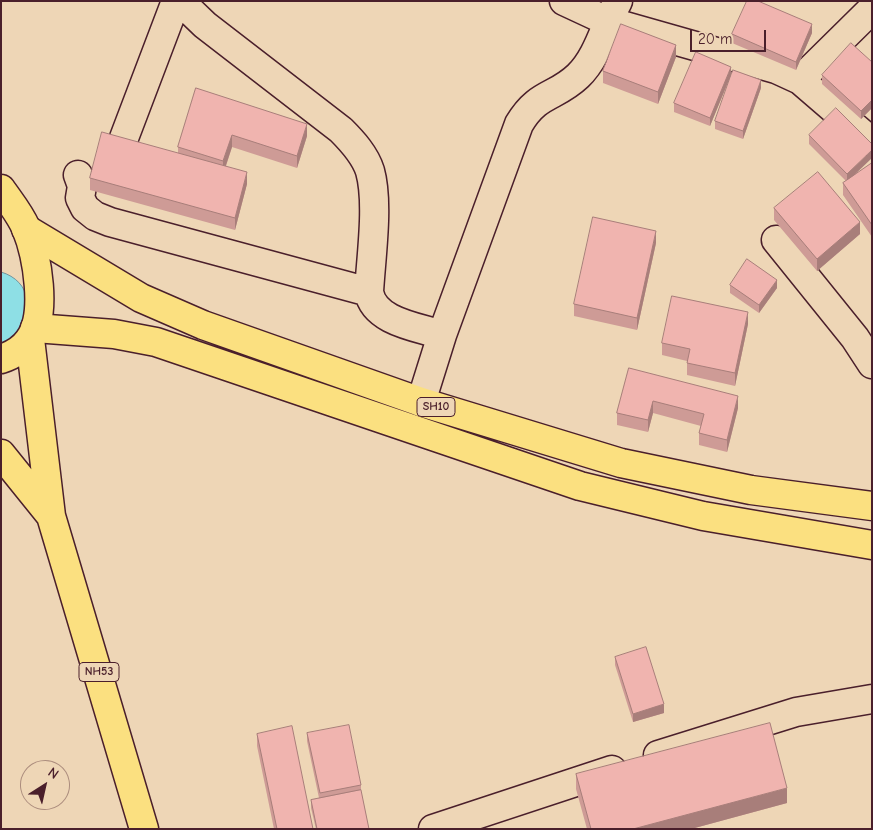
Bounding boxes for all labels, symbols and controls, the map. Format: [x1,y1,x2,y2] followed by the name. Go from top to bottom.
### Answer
[693,20,769,52] scale bar
[698,30,732,48] text: 20 m
[417,398,455,417] road number: SH10
[79,662,119,682] road number: NH53
[20,760,70,810] north arrow
[45,764,62,783] text: N

